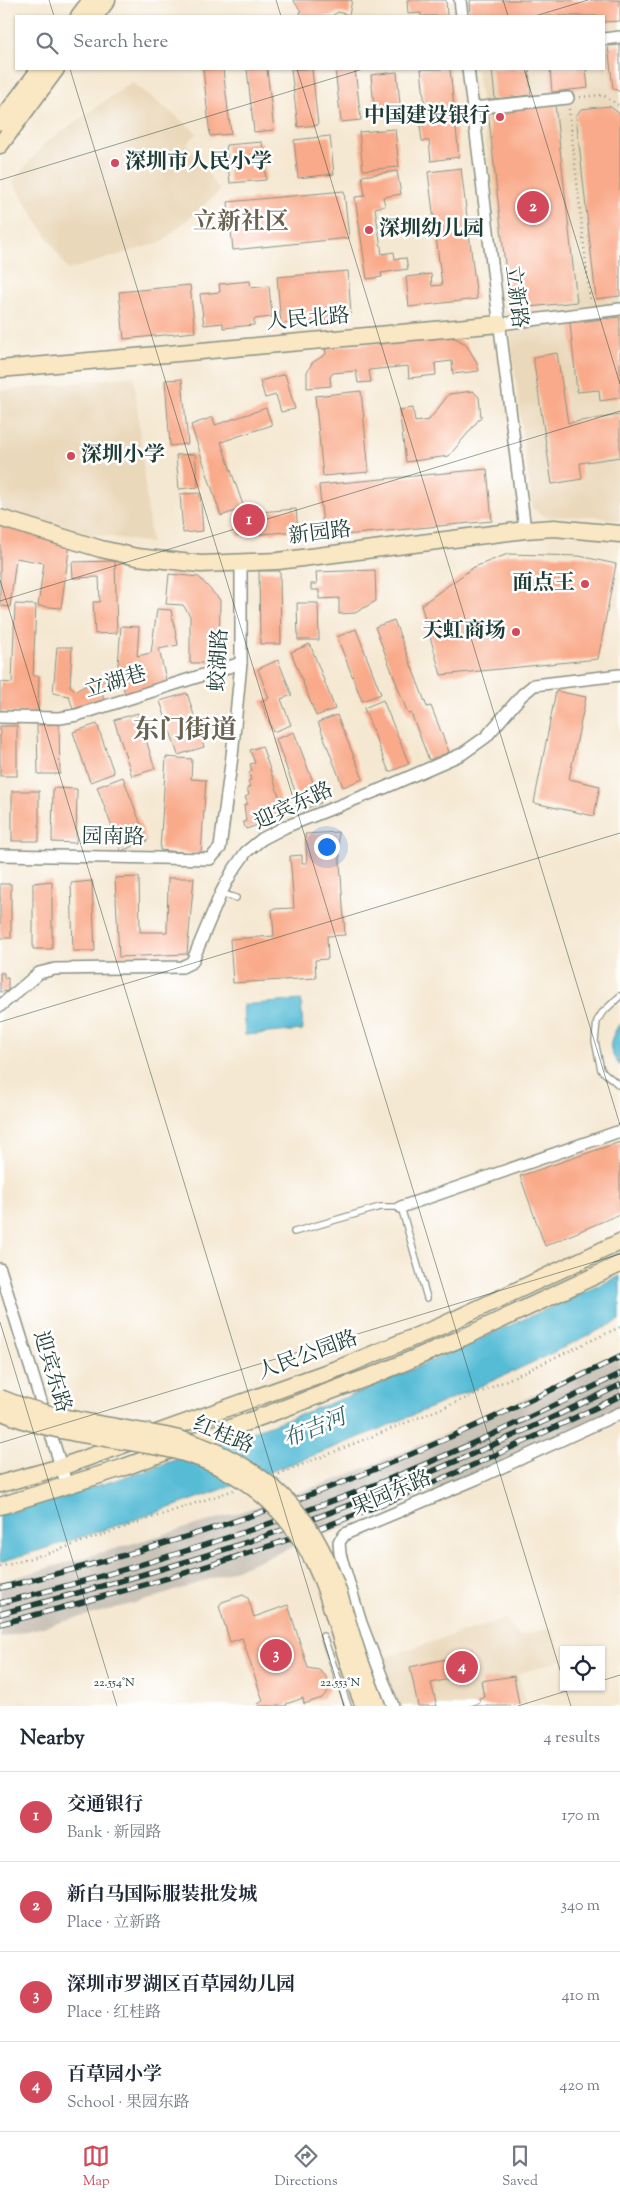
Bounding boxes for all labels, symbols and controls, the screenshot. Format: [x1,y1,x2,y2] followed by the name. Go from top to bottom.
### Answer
[15,15,605,70] search box
[33,29,61,57] icon: search
[73,29,168,56] text: Search here
[364,102,490,132] place label: 中国建设银行
[494,111,506,123] marker: 中国建设银行
[125,148,272,178] place label: 深圳市人民小学
[109,157,121,169] marker: 深圳市人民小学
[517,188,549,226] pin: 2
[193,206,289,240] district label: 立新社区
[379,215,484,245] place label: 深圳幼儿园
[363,224,375,236] marker: 深圳幼儿园
[496,264,534,330] street label: 立新路
[265,301,351,339] street label: 人民北路
[81,441,165,471] place label: 深圳小学
[65,450,77,462] marker: 深圳小学
[233,501,265,539] pin: 1
[287,515,353,553] street label: 新园路
[512,569,575,599] place label: 面点王
[579,578,591,590] marker: 面点王
[422,617,506,647] place label: 天虹商场
[510,626,522,638] marker: 天虹商场
[203,628,237,692] street label: 蛟湖路
[81,659,151,707] street label: 立湖巷
[133,713,237,750] district label: 东门街道
[250,776,338,838] street label: 迎宾东路
[81,822,145,854] street label: 园南路
[314,834,340,860] your location
[254,1324,362,1388] street label: 人民公园路
[24,1327,78,1417] street label: 迎宾东路
[278,1401,355,1457] water label: 布吉河
[188,1410,258,1462] street label: 红桂路
[347,1464,437,1524] street label: 果园东路
[260,1636,292,1674] pin: 3
[560,1646,605,1691] map controls
[560,1646,605,1691] button: locate
[446,1648,478,1686] pin: 4
[93,1674,135,1692] text: 22.554°N
[320,1674,360,1692] text: 22.553°N
[20,1724,85,1754] text: Nearby
[544,1727,600,1750] text: 4 results
[67,1792,143,1819] text: 交通银行
[33,1805,39,1828] text: 1
[562,1805,600,1828] text: 170 m
[67,1822,161,1845] text: Bank · 新园路
[67,1882,257,1909] text: 新白马国际服装批发城
[32,1895,40,1918] text: 2
[561,1895,600,1918] text: 340 m
[67,1912,161,1935] text: Place · 立新路
[67,1972,295,1999] text: 深圳市罗湖区百草园幼儿园
[33,1985,39,2008] text: 3
[562,1985,600,2008] text: 410 m
[67,2002,161,2025] text: Place · 红桂路
[67,2062,162,2089] text: 百草园小学
[32,2075,40,2098] text: 4
[559,2075,600,2098] text: 420 m
[67,2092,190,2115] text: School · 果园东路
[82,2142,110,2192] tab: Map
[274,2142,338,2192] tab: Directions
[502,2142,538,2192] tab: Saved

